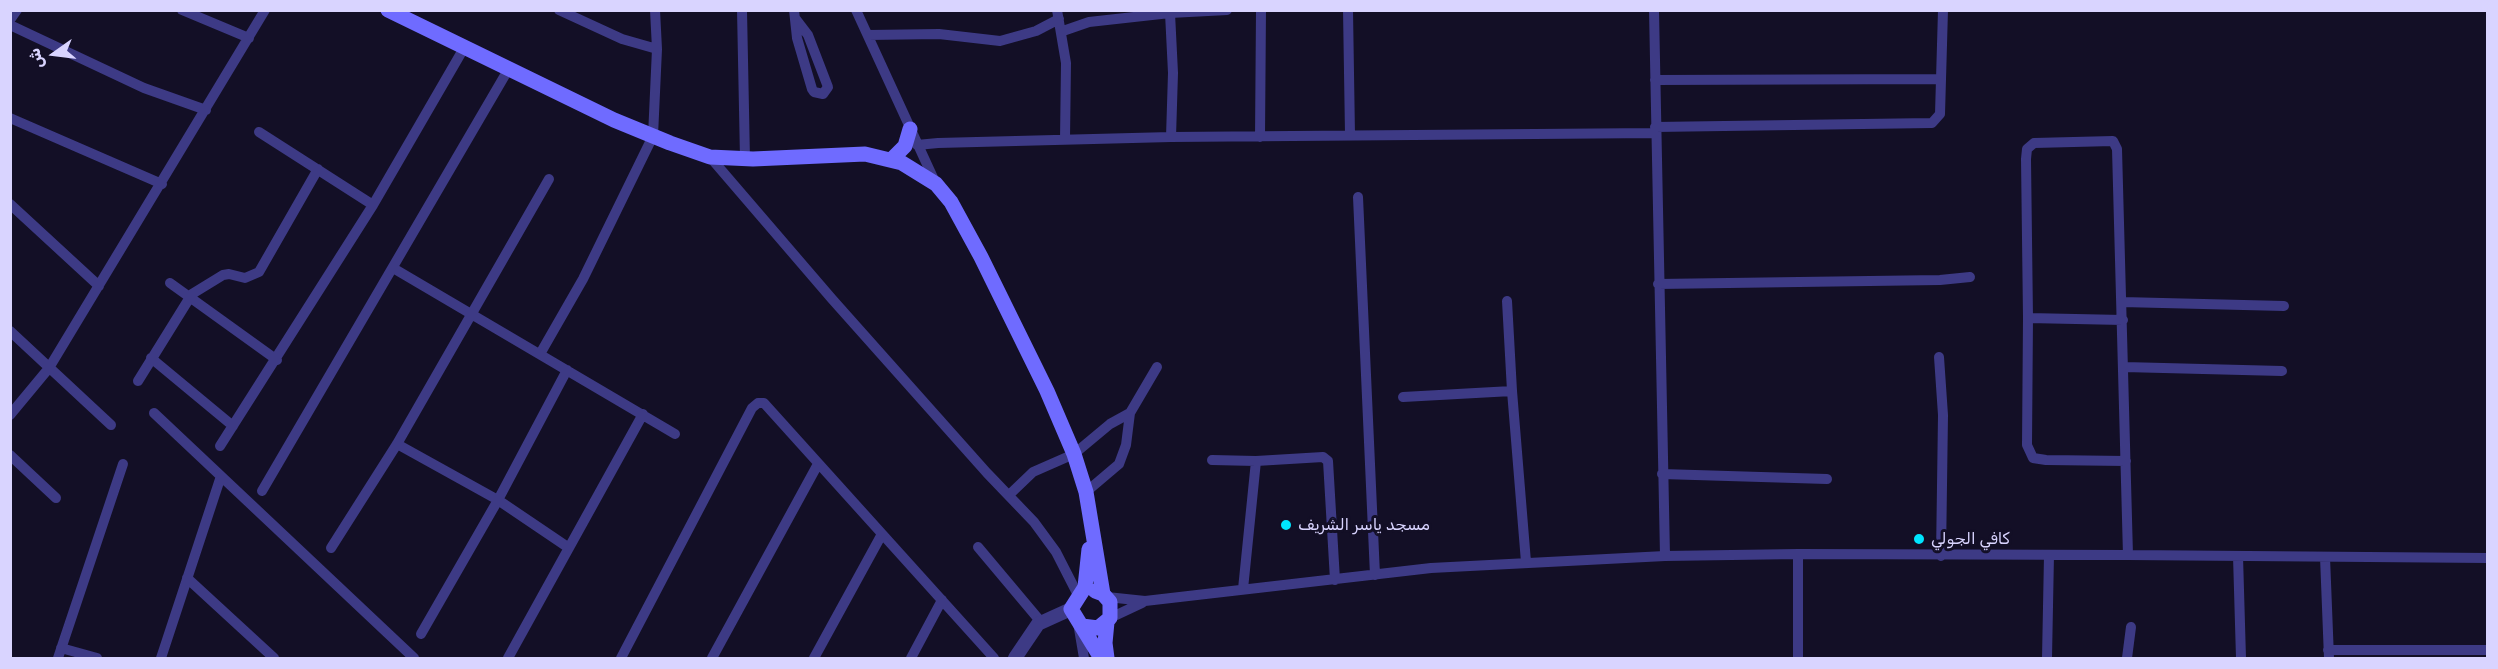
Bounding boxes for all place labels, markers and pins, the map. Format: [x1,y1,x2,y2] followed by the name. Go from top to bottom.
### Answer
[1298,515,1430,535] place label: مسجد ياسر الشريف
[1279,518,1293,532] marker: مسجد ياسر الشريف
[1931,529,2010,549] place label: كافي الجولي
[1912,532,1926,546] marker: كافي الجولي

